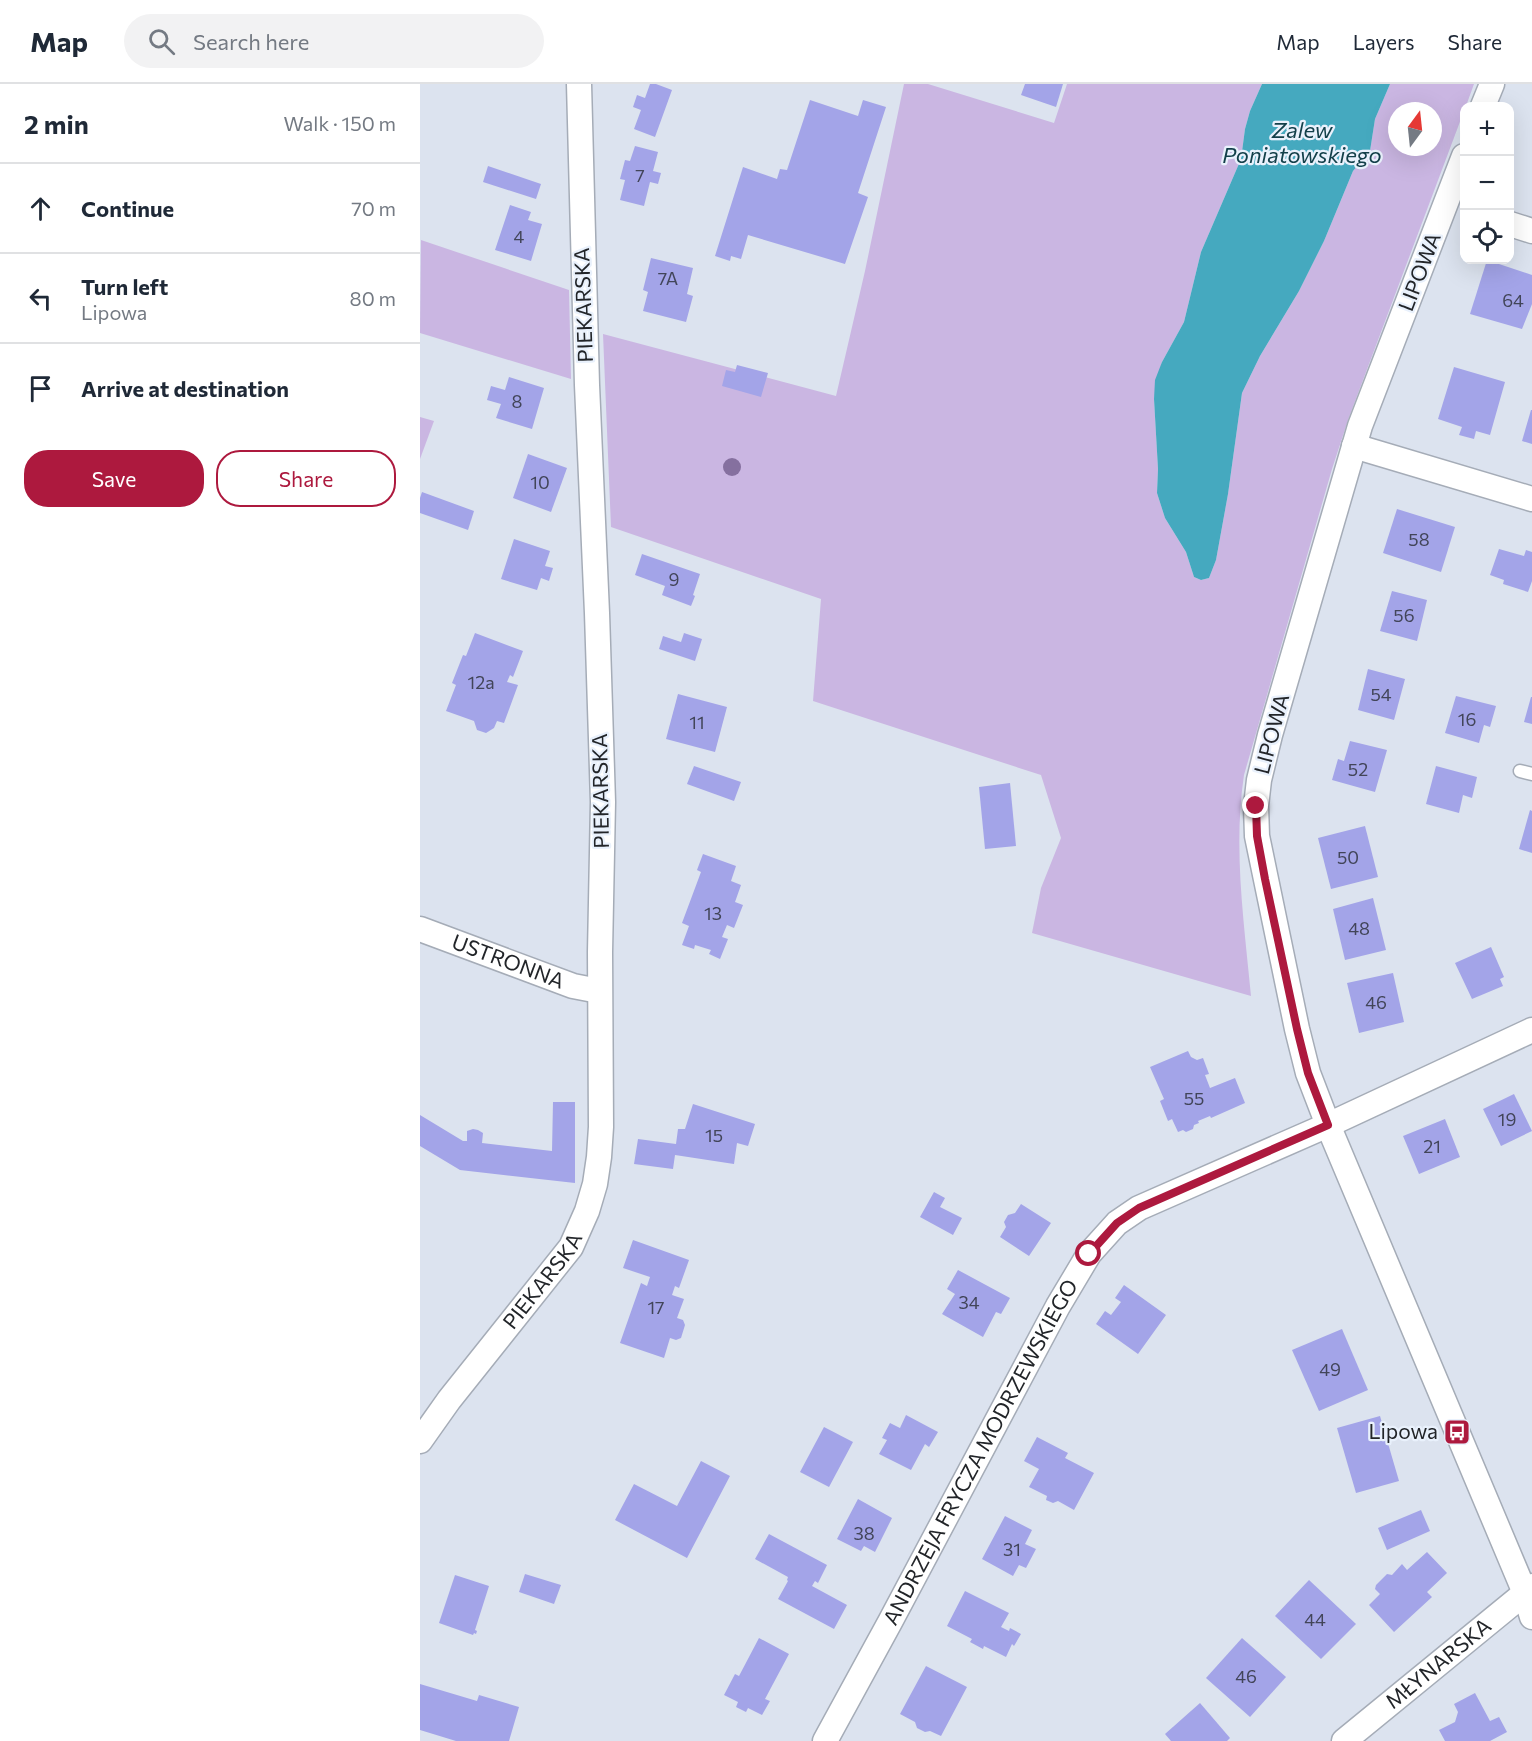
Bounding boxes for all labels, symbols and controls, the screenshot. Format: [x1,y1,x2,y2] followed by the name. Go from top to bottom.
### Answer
[124,14,544,68] search box
[30,24,88,58] text: Map
[145,25,178,58] icon: search
[193,28,309,55] text: Search here
[1276,29,1320,54] text: Map
[1353,29,1415,54] text: Layers
[1448,29,1502,54] text: Share
[1388,102,1442,156] north arrow
[1460,102,1514,264] map controls
[1460,102,1514,156] button: +
[24,108,89,139] text: 2 min
[284,111,396,135] text: Walk · 150 m
[1222,116,1382,168] water label: Zalew Poniatowskiego
[1460,156,1514,210] button: −
[635,164,645,186] house number: 7
[24,192,57,225] icon: ahead
[81,195,174,222] text: Continue
[351,196,396,220] text: 70 m
[1460,210,1514,264] button: locate
[514,225,525,247] house number: 4
[1392,229,1445,314] street label: LIPOWA
[568,247,597,363] street label: PIEKARSKA
[658,267,678,289] house number: 7A
[81,273,168,300] text: Turn left
[24,282,57,315] icon: left
[350,286,396,310] text: 80 m
[1502,289,1524,311] house number: 64
[81,300,147,324] text: Lipowa
[24,372,57,405] icon: arrive
[81,375,289,402] text: Arrive at destination
[512,390,523,412] house number: 8
[24,450,204,507] button: Save
[216,450,396,507] button: Share
[530,471,550,493] house number: 10
[1408,528,1430,550] house number: 58
[669,568,679,590] house number: 9
[1393,604,1415,626] house number: 56
[467,671,495,693] house number: 12a
[1370,683,1392,705] house number: 54
[1248,691,1293,777] street label: LIPOWA
[1458,708,1476,730] house number: 16
[689,711,705,733] house number: 11
[586,733,613,849] street label: PIEKARSKA
[1348,758,1368,780] house number: 52
[1242,792,1268,818] route end
[1337,846,1359,868] house number: 50
[704,902,722,924] house number: 13
[1348,917,1370,939] house number: 48
[449,928,568,993] street label: USTRONNA
[1365,991,1387,1013] house number: 46
[1184,1087,1204,1109] house number: 55
[1498,1108,1516,1130] house number: 19
[705,1124,723,1146] house number: 15
[1423,1135,1441,1157] house number: 21
[497,1229,587,1333] street label: PIEKARSKA
[1075,1240,1101,1266] route start
[877,1274,1082,1629] street label: ANDRZEJA FRYCZA MODRZEWSKIEGO
[958,1291,980,1313] house number: 34
[647,1296,665,1318] house number: 17
[1319,1358,1341,1380] house number: 49
[1442,1417,1472,1447] bus stop icon: Lipowa
[1368,1418,1438,1443] place label: Lipowa
[853,1522,875,1544] house number: 38
[1003,1538,1021,1560] house number: 31
[1304,1608,1326,1630] house number: 44
[1380,1612,1495,1713] street label: MŁYNARSKA
[1235,1665,1257,1687] house number: 46

